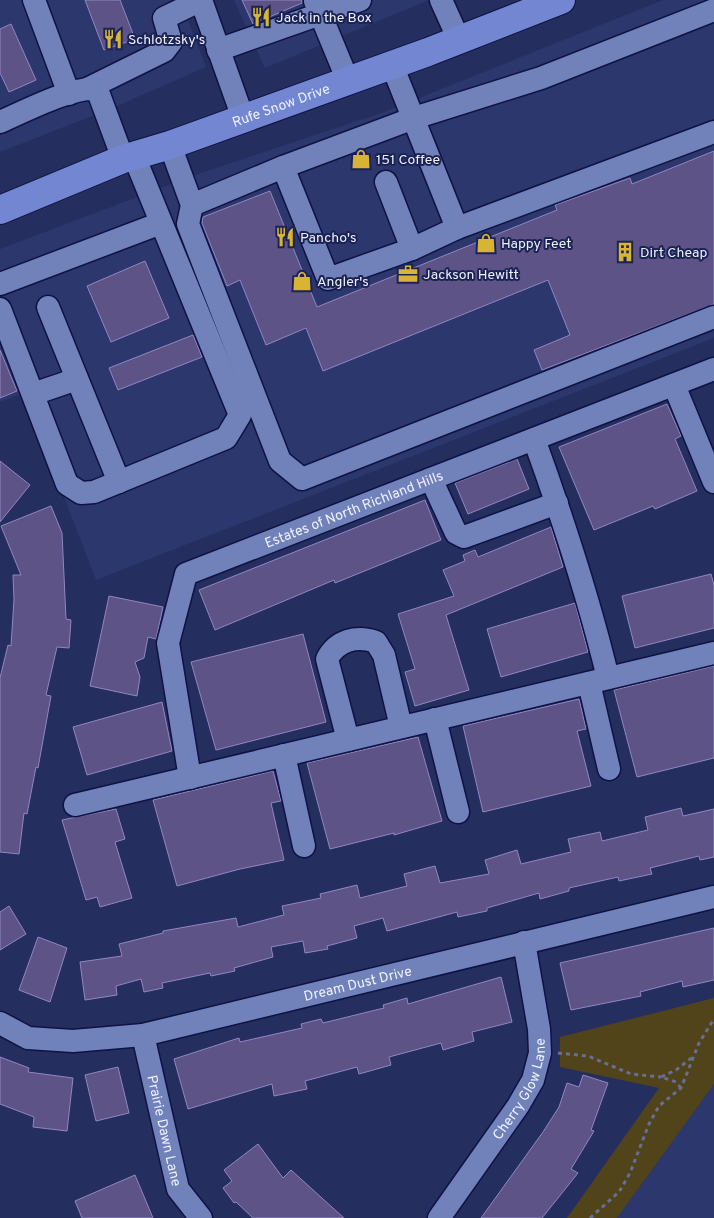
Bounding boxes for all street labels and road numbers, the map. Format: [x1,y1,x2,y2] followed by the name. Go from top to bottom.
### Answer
[230,81,333,132] street label: Rufe Snow Drive
[263,468,446,553] street label: Estates of North Richland Hills
[302,963,414,1006] street label: Dream Dust Drive
[490,1038,550,1144] street label: Cherry Glow Lane
[142,1074,184,1188] street label: Prairie Dawn Lane

